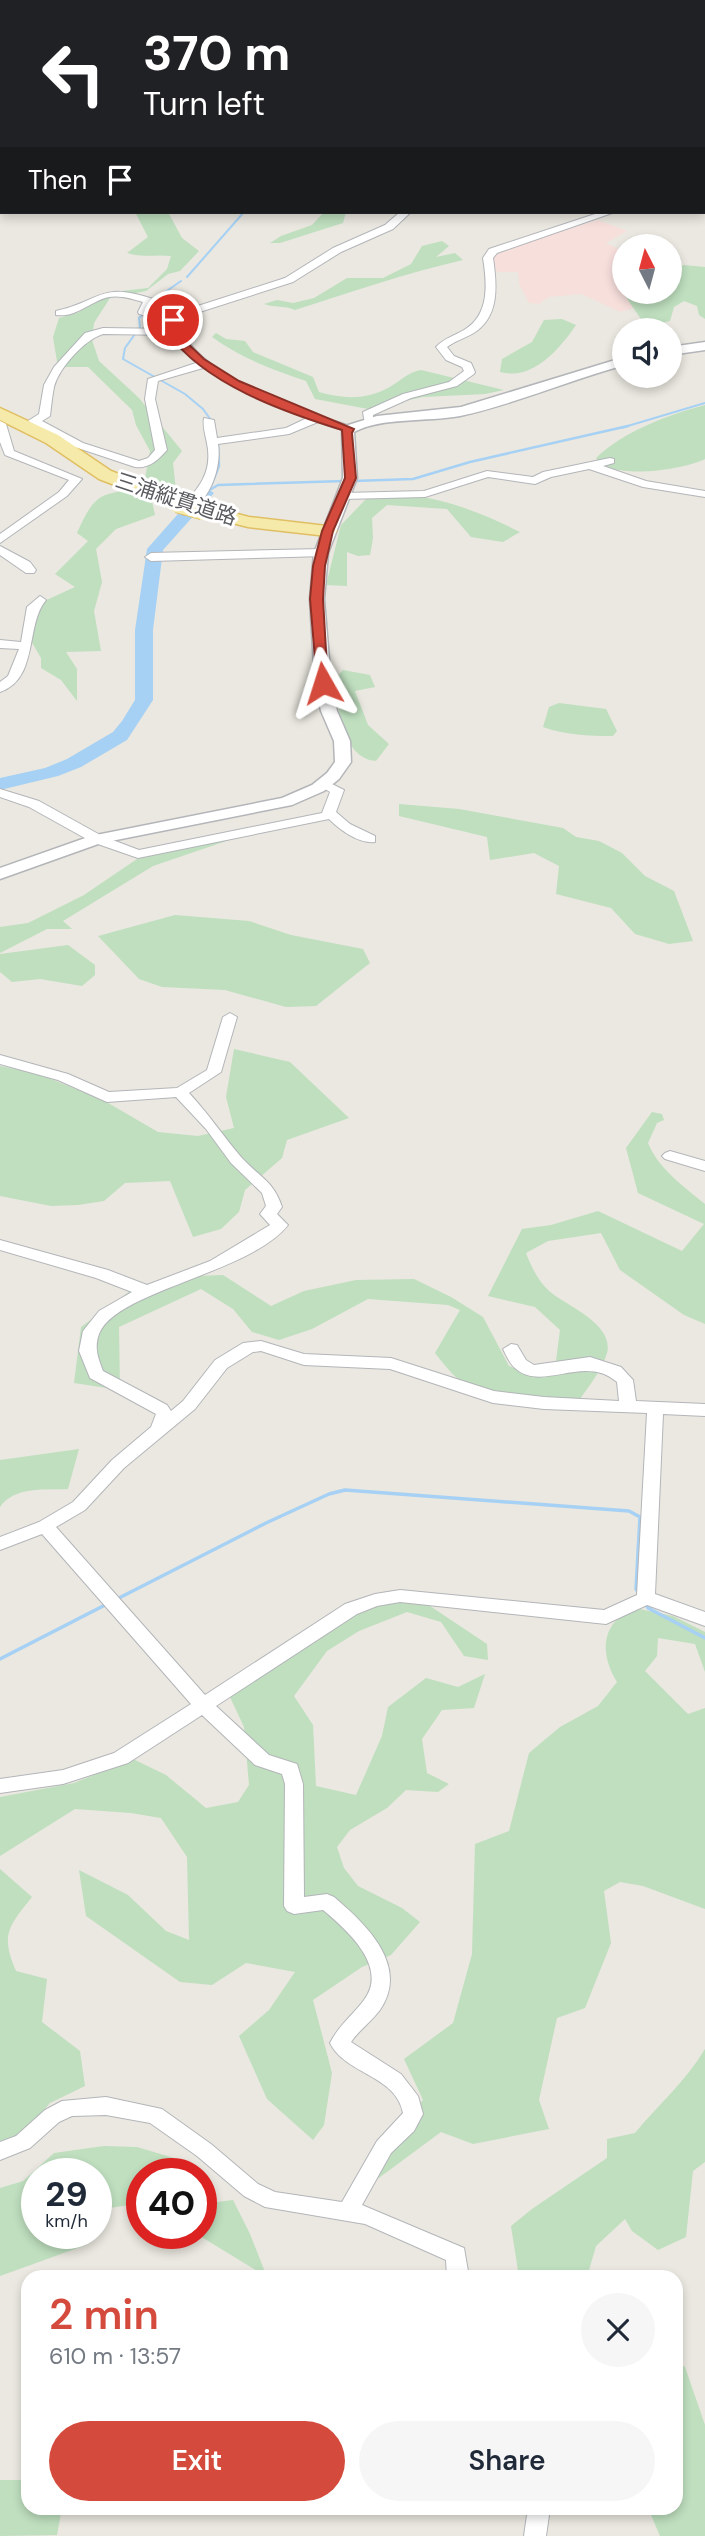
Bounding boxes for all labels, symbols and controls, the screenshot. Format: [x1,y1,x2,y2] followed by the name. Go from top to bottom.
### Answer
[143,21,290,85] text: 370 m
[28,28,119,119] icon: left
[143,83,265,125] text: Turn left
[101,161,139,199] icon: arrive
[28,163,87,197] text: Then
[612,234,682,304] north arrow
[612,234,682,388] map controls
[143,290,203,350] pin
[154,301,192,339] icon: arrive
[612,318,682,388] button: sound
[112,466,240,532] street label: 三浦縦貫道路
[286,646,360,720] position arrow
[126,2158,217,2249] speed limit sign: 40
[45,2171,88,2217] text: 29
[45,2209,88,2233] text: km/h
[49,2287,159,2342] text: 2 min
[581,2293,655,2367] button: close
[49,2341,181,2371] text: 610 m · 13:57
[49,2421,345,2501] button: Exit
[359,2421,655,2501] button: Share

